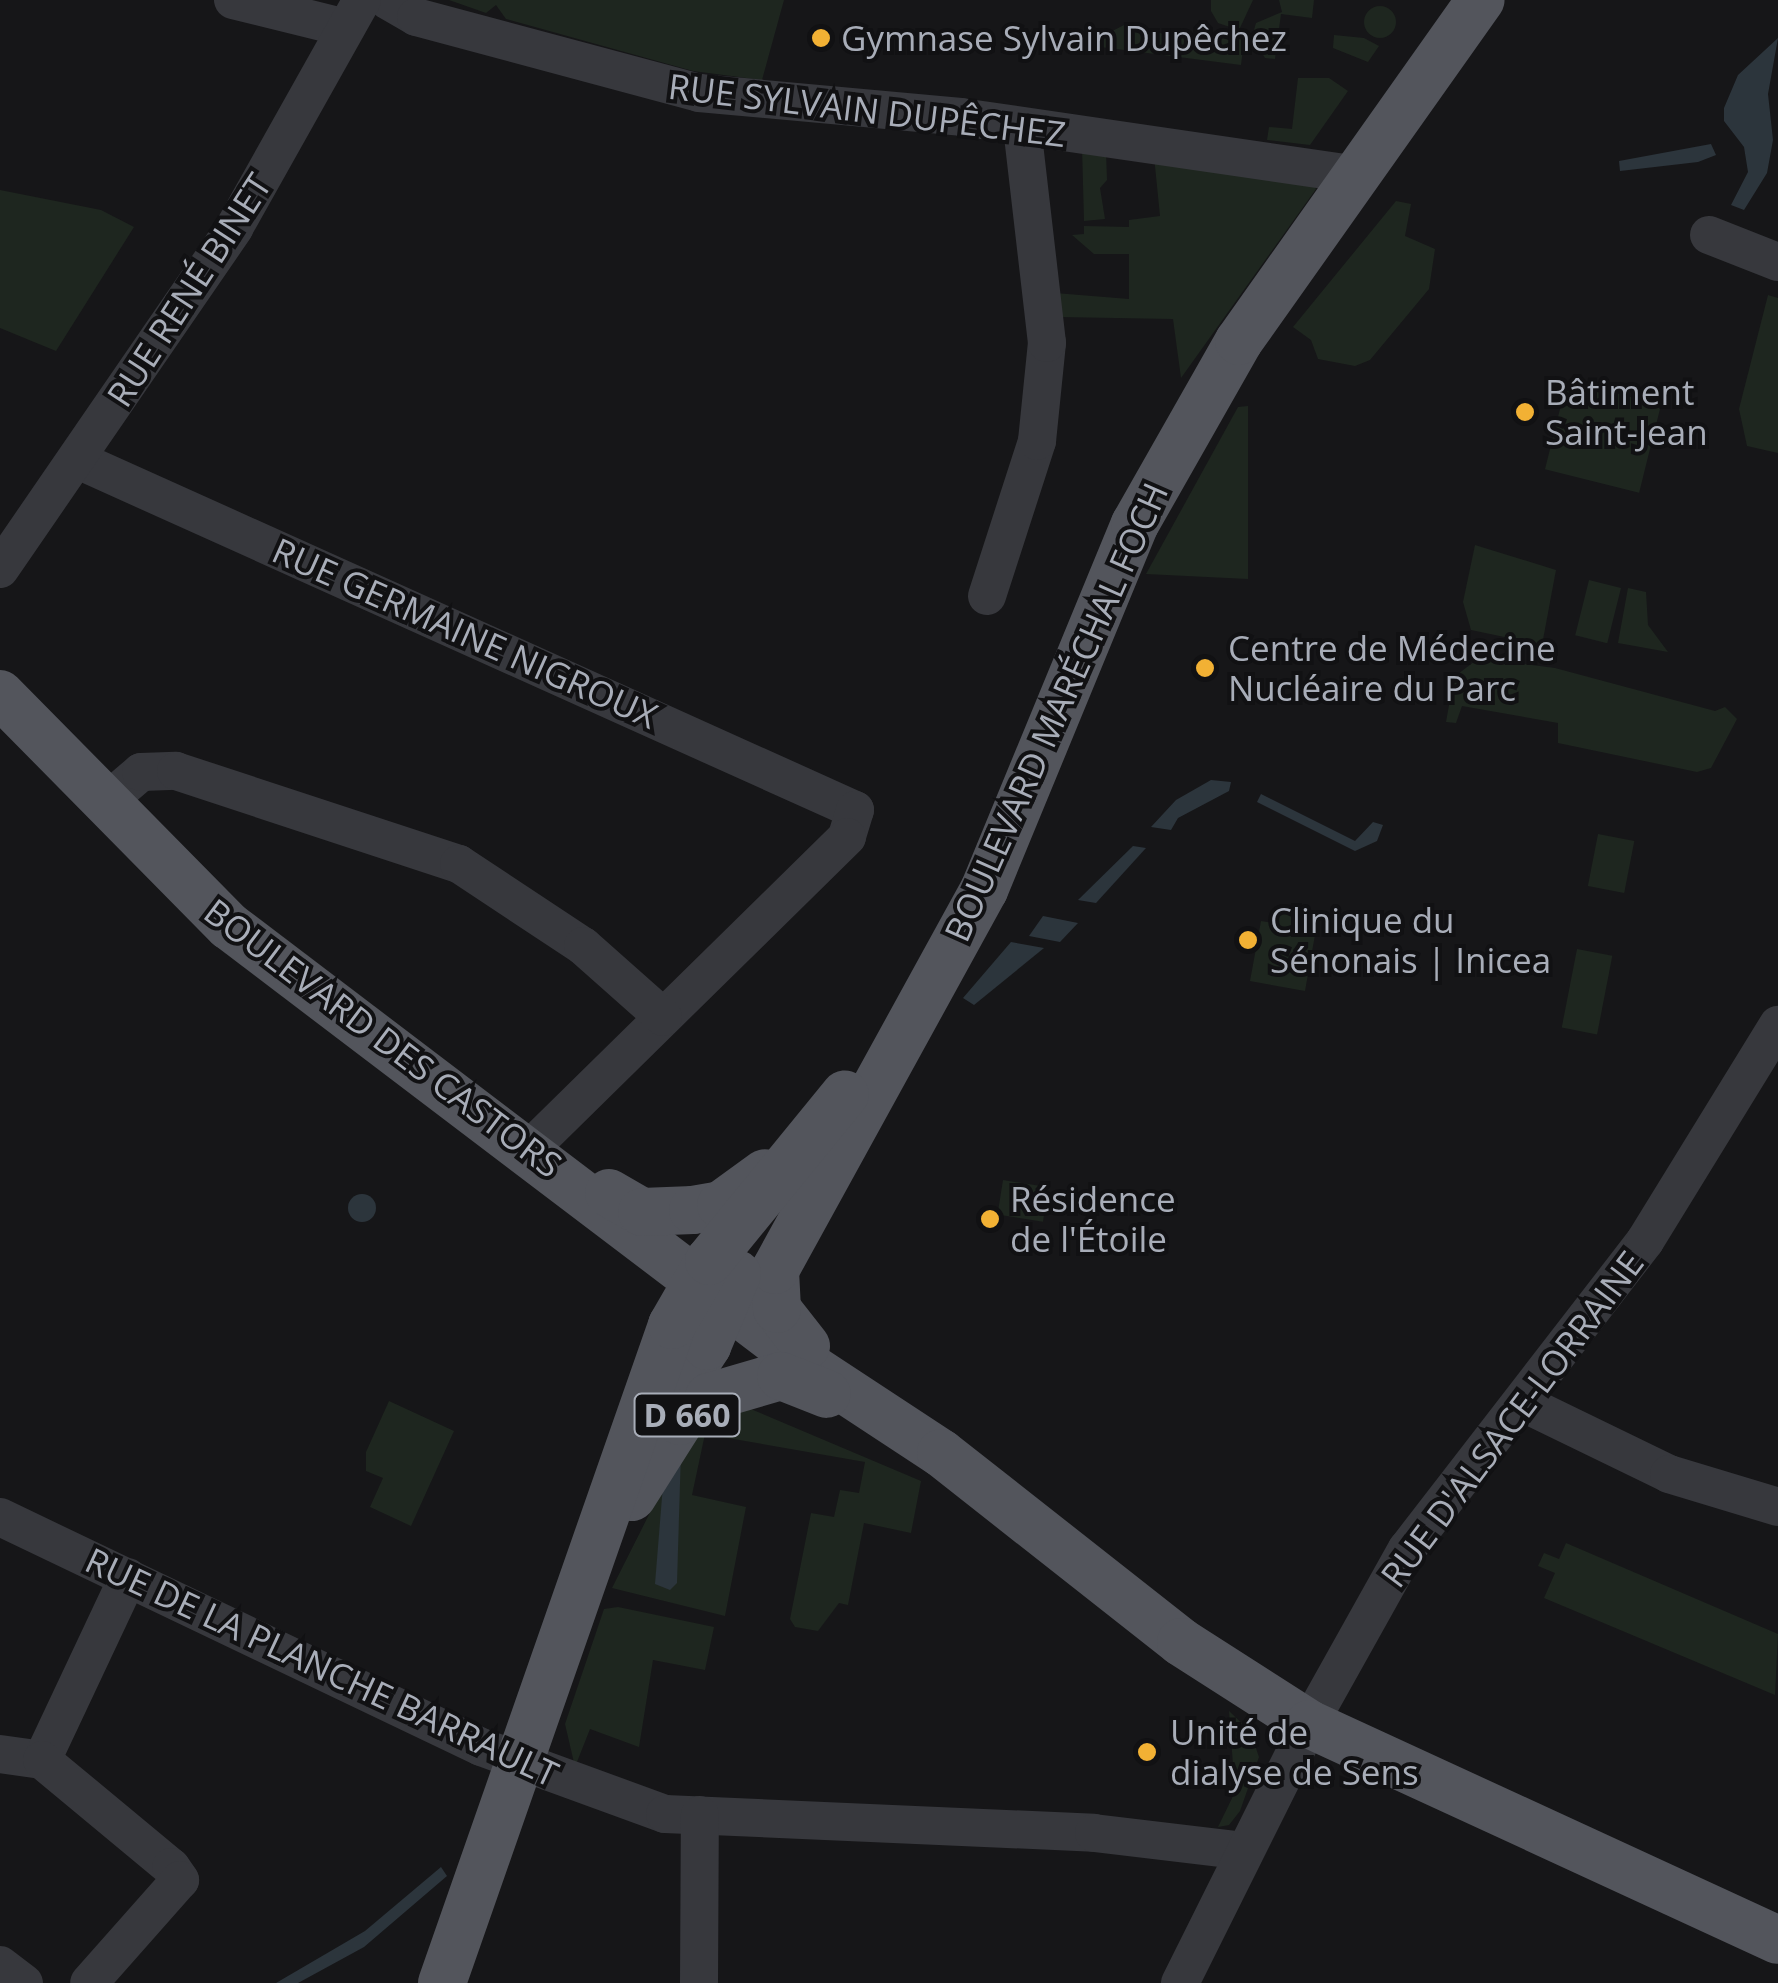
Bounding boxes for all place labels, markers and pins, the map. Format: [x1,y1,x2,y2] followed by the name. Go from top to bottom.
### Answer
[841,17,1287,59] place label: Gymnase Sylvain Dupêchez
[810,27,832,49] marker: Gymnase Sylvain Dupêchez
[1545,371,1708,453] place label: Bâtiment Saint-Jean
[1514,401,1536,423] marker: Bâtiment Saint-Jean
[1228,627,1556,709] place label: Centre de Médecine Nucléaire du Parc
[1192,655,1218,681] marker: Centre de Médecine Nucléaire du Parc
[1270,899,1551,981] place label: Clinique du Sénonais | Inicea
[1235,927,1261,953] marker: Clinique du Sénonais | Inicea
[1010,1178,1176,1260] place label: Résidence de l'Étoile
[979,1208,1001,1230] marker: Résidence de l'Étoile
[1170,1711,1419,1793] place label: Unité de dialyse de Sens
[1134,1739,1160,1765] marker: Unité de dialyse de Sens

